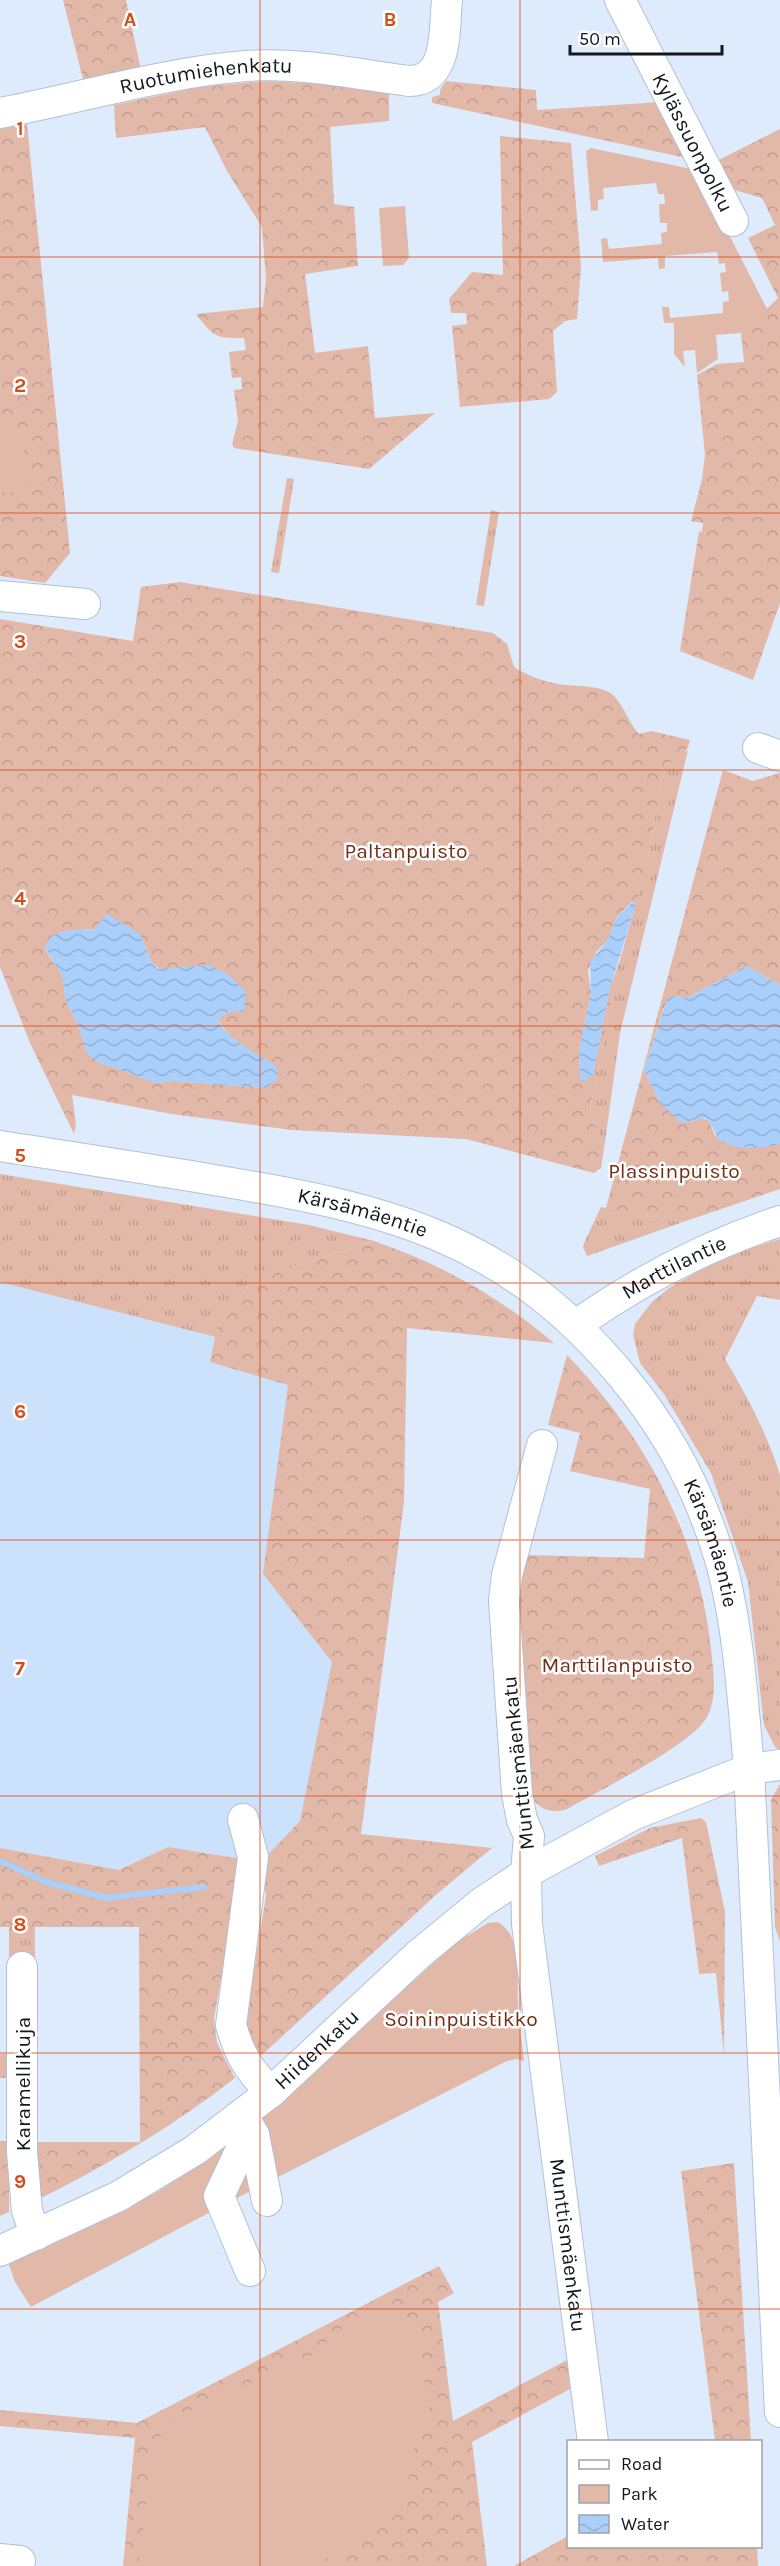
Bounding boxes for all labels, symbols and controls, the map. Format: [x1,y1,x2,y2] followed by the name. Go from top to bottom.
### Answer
[124,8,137,31] text: A
[384,8,396,31] text: B
[570,18,722,56] scale bar
[579,28,621,50] text: 50 m
[117,53,293,99] street label: Ruotumiehenkatu
[647,69,738,216] street label: Kylässuonpolku
[16,117,24,140] text: 1
[14,374,26,397] text: 2
[14,630,26,653] text: 3
[345,839,467,863] park label: Paltanpuisto
[14,887,26,910] text: 4
[14,1144,26,1167] text: 5
[608,1159,740,1183] park label: Plassinpuisto
[295,1183,431,1242] street label: Kärsämäentie
[617,1231,730,1304] street label: Marttilantie
[14,1400,26,1423] text: 6
[679,1475,743,1609] street label: Kärsämäentie
[542,1653,692,1677] park label: Marttilanpuisto
[15,1657,25,1680] text: 7
[497,1675,539,1851] street label: Munttismäenkatu
[14,1913,26,1936] text: 8
[270,2004,364,2095] street label: Hiidenkatu
[384,2007,538,2031] park label: Soininpuistikko
[11,2017,35,2151] street label: Karamellikuja
[545,2157,591,2333] street label: Munttismäenkatu
[14,2170,26,2193] text: 9
[567,2440,762,2548] legend
[621,2453,662,2475] text: Road
[621,2483,658,2505] text: Park
[621,2513,669,2535] text: Water

